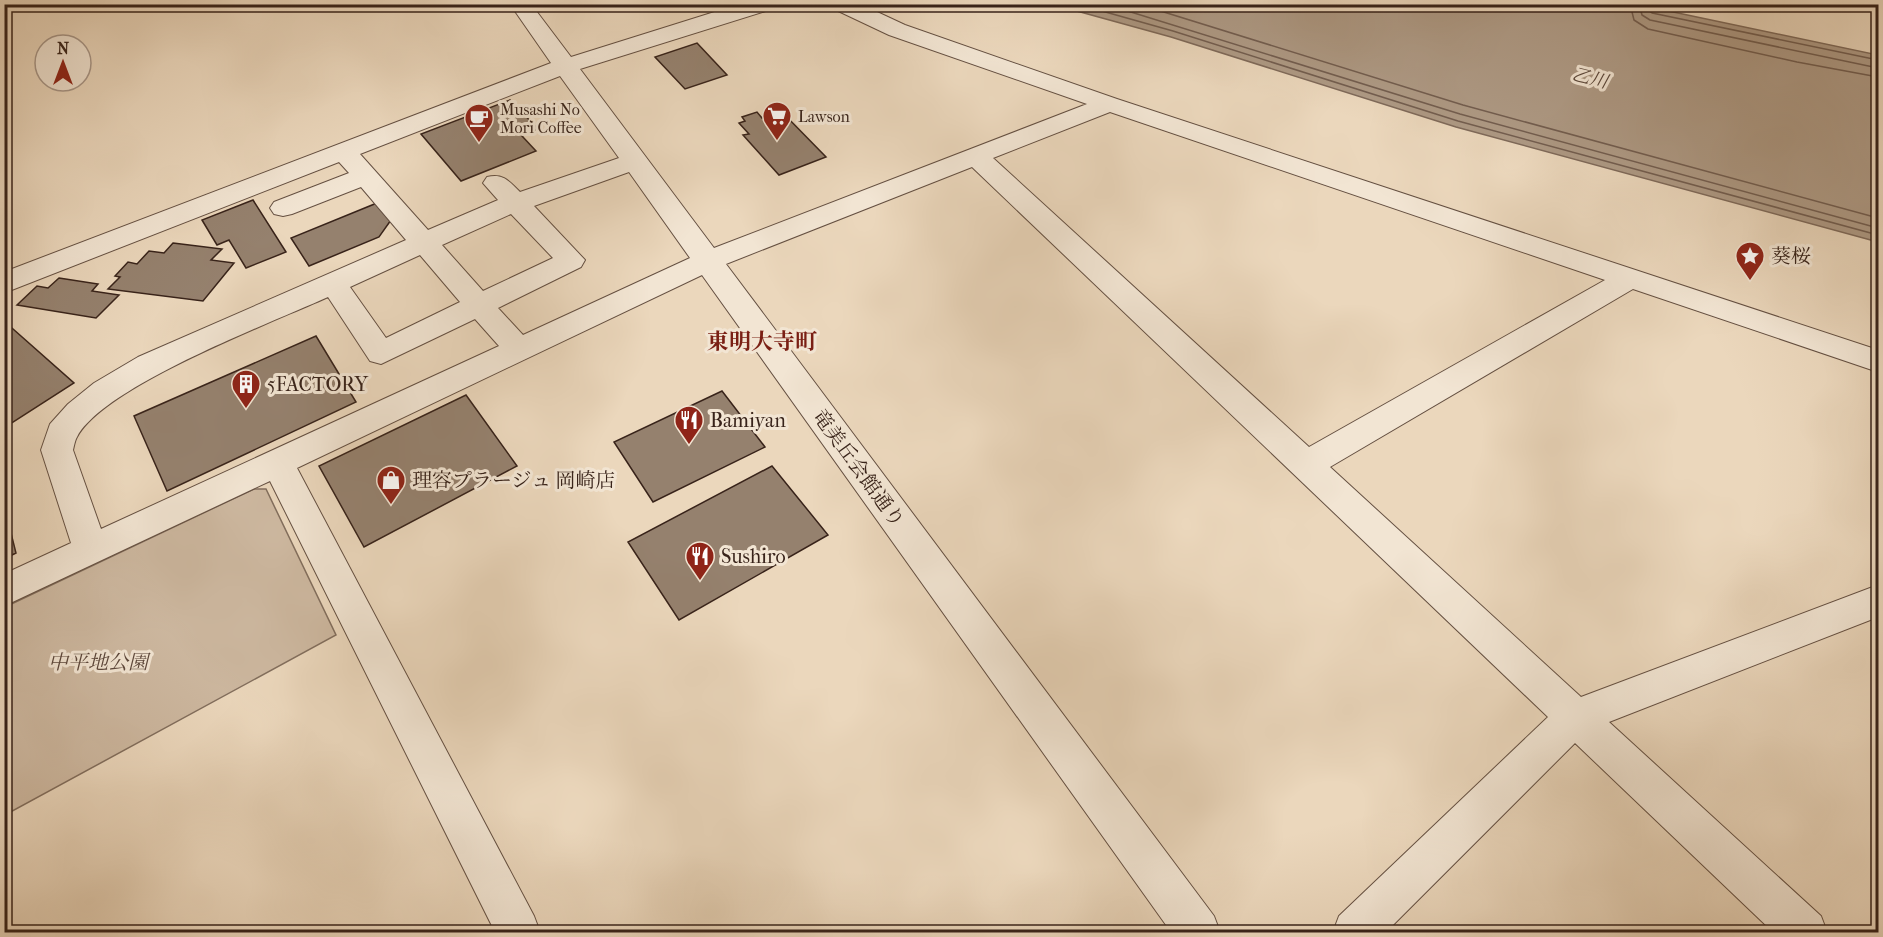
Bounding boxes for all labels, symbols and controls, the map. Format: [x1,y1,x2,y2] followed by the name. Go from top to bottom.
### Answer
[33,33,93,93] north arrow
[57,39,70,58] text: N
[1570,64,1612,94] water label: 乙川
[500,100,582,137] place label: Musashi No Mori Coffee
[761,100,793,142] supermarket icon: Lawson
[463,102,495,144] cafe icon: Musashi No Mori Coffee
[798,107,851,126] place label: Lawson
[1734,240,1766,282] place icon: 葵桜
[1771,245,1811,268] place label: 葵桜
[707,329,817,355] district label: 東明大寺町
[230,368,262,410] building icon: 5FACTORY
[267,373,370,396] place label: 5FACTORY
[673,404,705,446] restaurant icon: Bamiyan
[808,405,909,532] street label: 竜美丘会館通り
[710,409,786,432] place label: Bamiyan
[375,464,407,506] shop icon: 理容プラージュ 岡崎店
[412,469,616,492] place label: 理容プラージュ 岡崎店
[684,540,716,582] restaurant icon: Sushiro
[721,545,786,568] place label: Sushiro
[48,651,151,674] park label: 中平地公園

